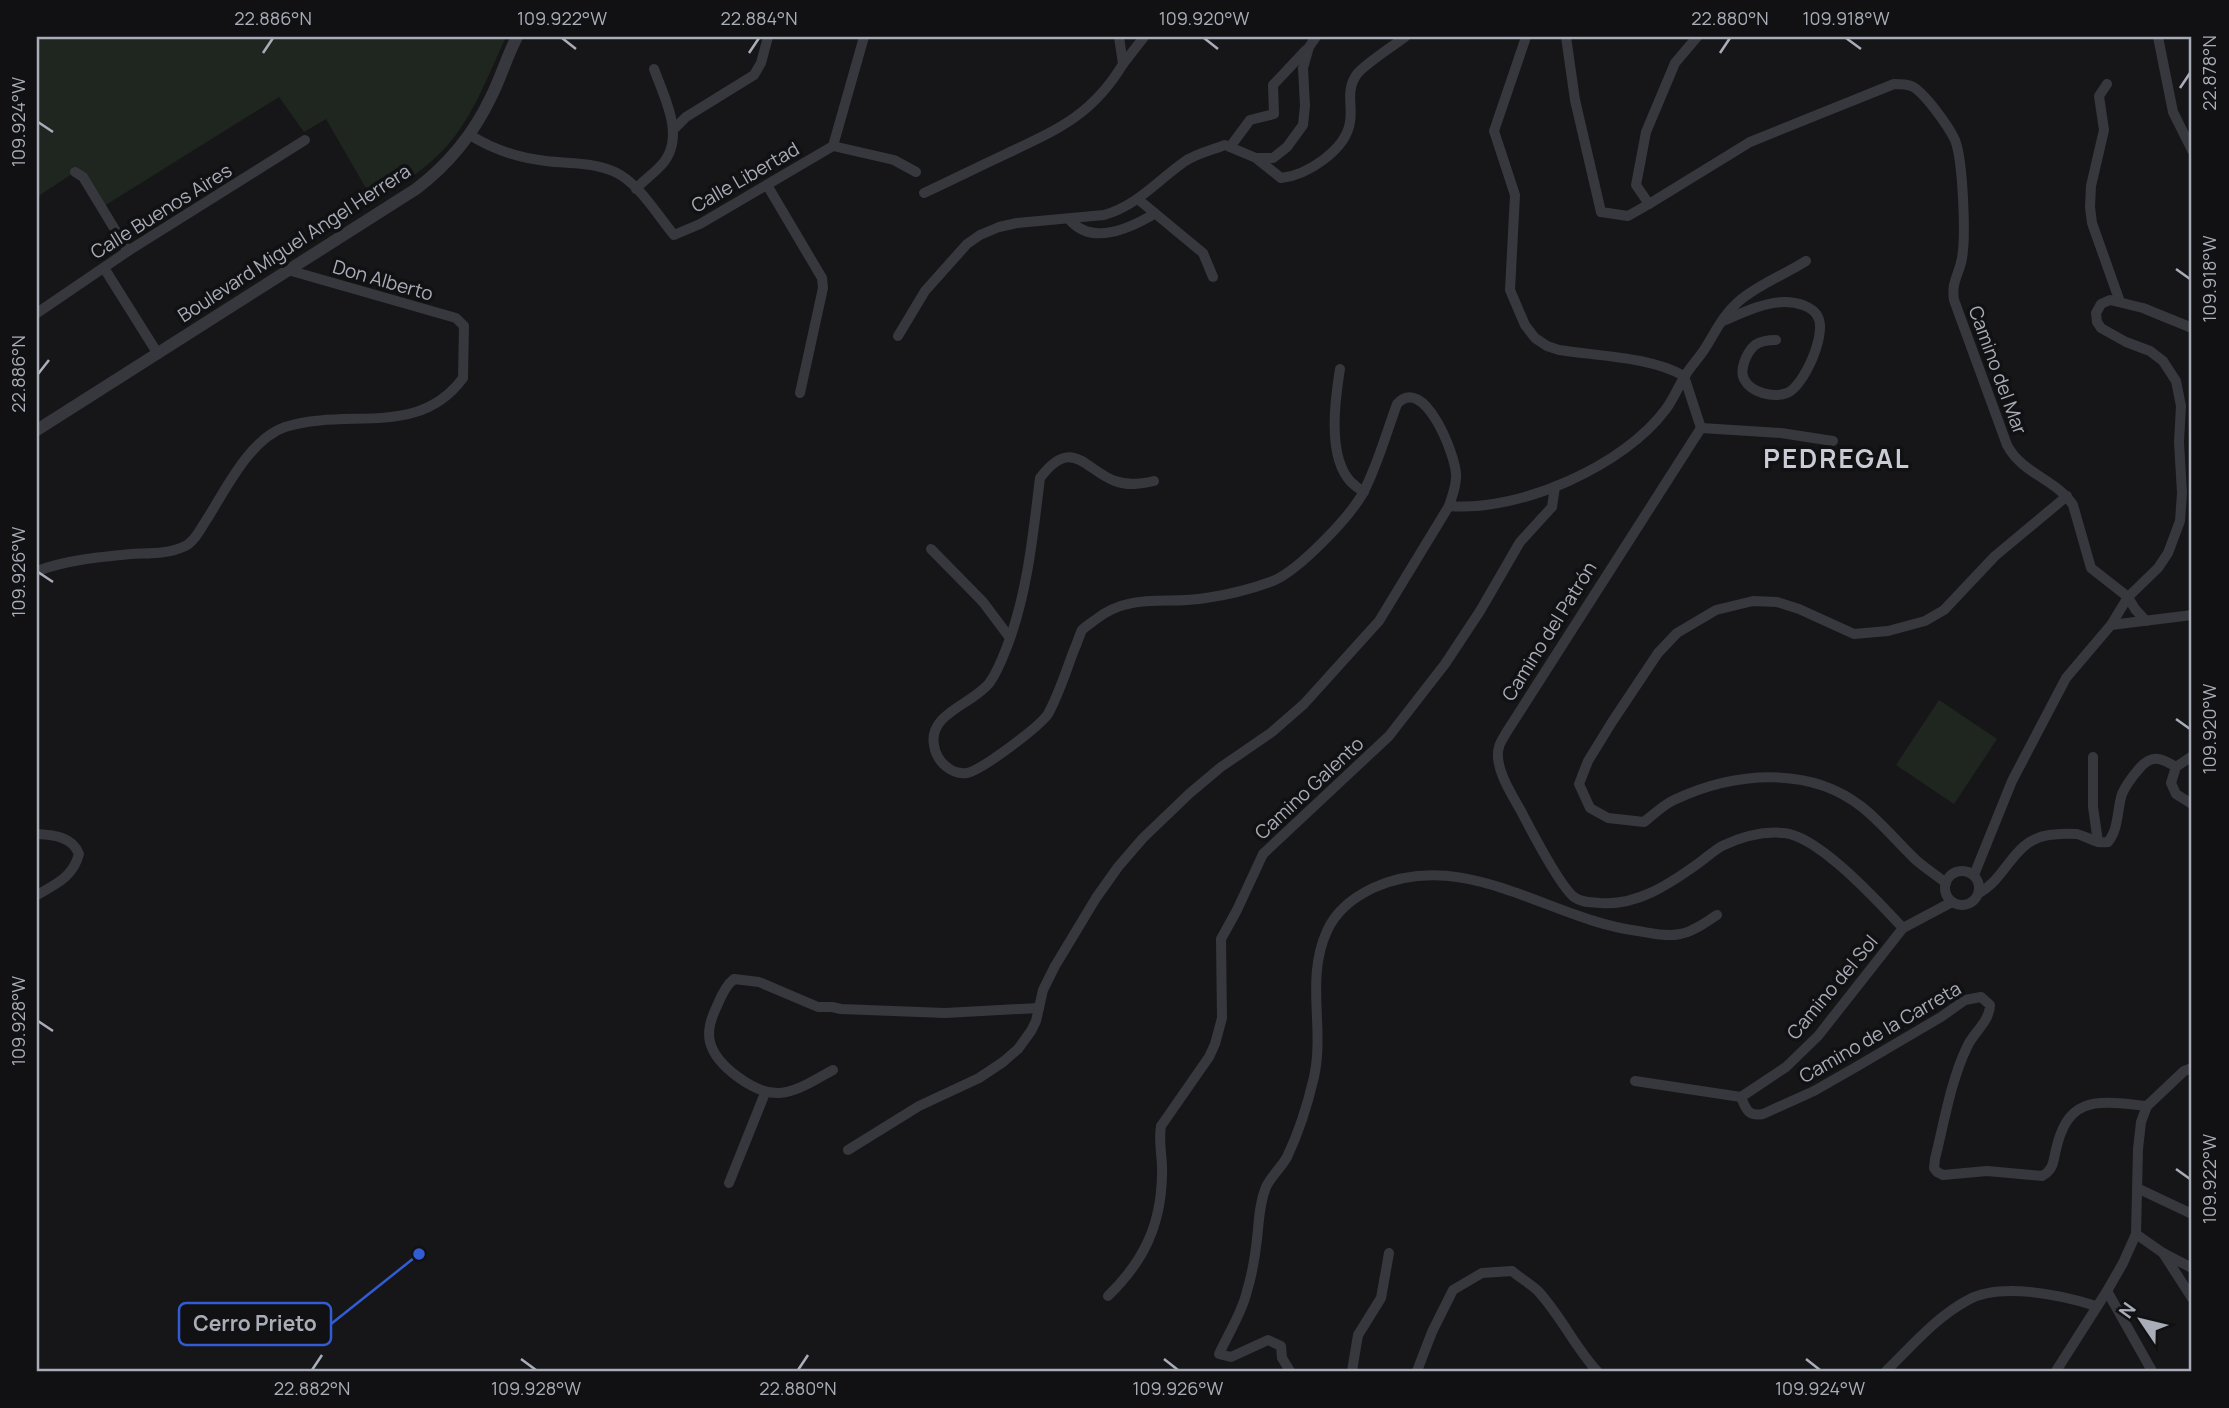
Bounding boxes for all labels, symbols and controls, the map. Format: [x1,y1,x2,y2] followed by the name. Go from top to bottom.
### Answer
[234,6,312,30] text: 22.886°N
[517,6,607,30] text: 109.922°W
[720,6,798,30] text: 22.884°N
[1159,6,1250,30] text: 109.920°W
[1691,6,1769,30] text: 22.880°N
[1803,6,1890,30] text: 109.918°W
[2197,35,2221,111] text: 22.878°N
[6,77,30,167] text: 109.924°W
[686,136,804,218] street label: Calle Libertad
[85,157,237,265] street label: Calle Buenos Aires
[173,158,415,328] street label: Boulevard Miguel Angel Herrera
[2197,235,2221,322] text: 109.918°W
[330,253,436,307] street label: Don Alberto
[1963,302,2033,438] street label: Camino del Mar
[6,335,30,413] text: 22.886°N
[1763,440,1911,476] district label: PEDREGAL
[6,526,30,617] text: 109.926°W
[1496,556,1602,706] street label: Camino del Patrón
[2197,683,2221,774] text: 109.920°W
[1249,731,1369,845] street label: Camino Galento
[1781,929,1883,1045] street label: Camino del Sol
[1794,975,1966,1089] street label: Camino de la Carreta
[6,976,30,1066] text: 109.928°W
[2197,1134,2221,1224] text: 109.922°W
[2106,1286,2176,1356] north arrow
[2113,1297,2142,1323] text: N
[179,1303,331,1345] callout: Cerro Prieto
[193,1309,317,1337] text: Cerro Prieto
[274,1376,350,1400] text: 22.882°N
[491,1376,581,1400] text: 109.928°W
[759,1376,837,1400] text: 22.880°N
[1133,1376,1224,1400] text: 109.926°W
[1775,1376,1865,1400] text: 109.924°W

